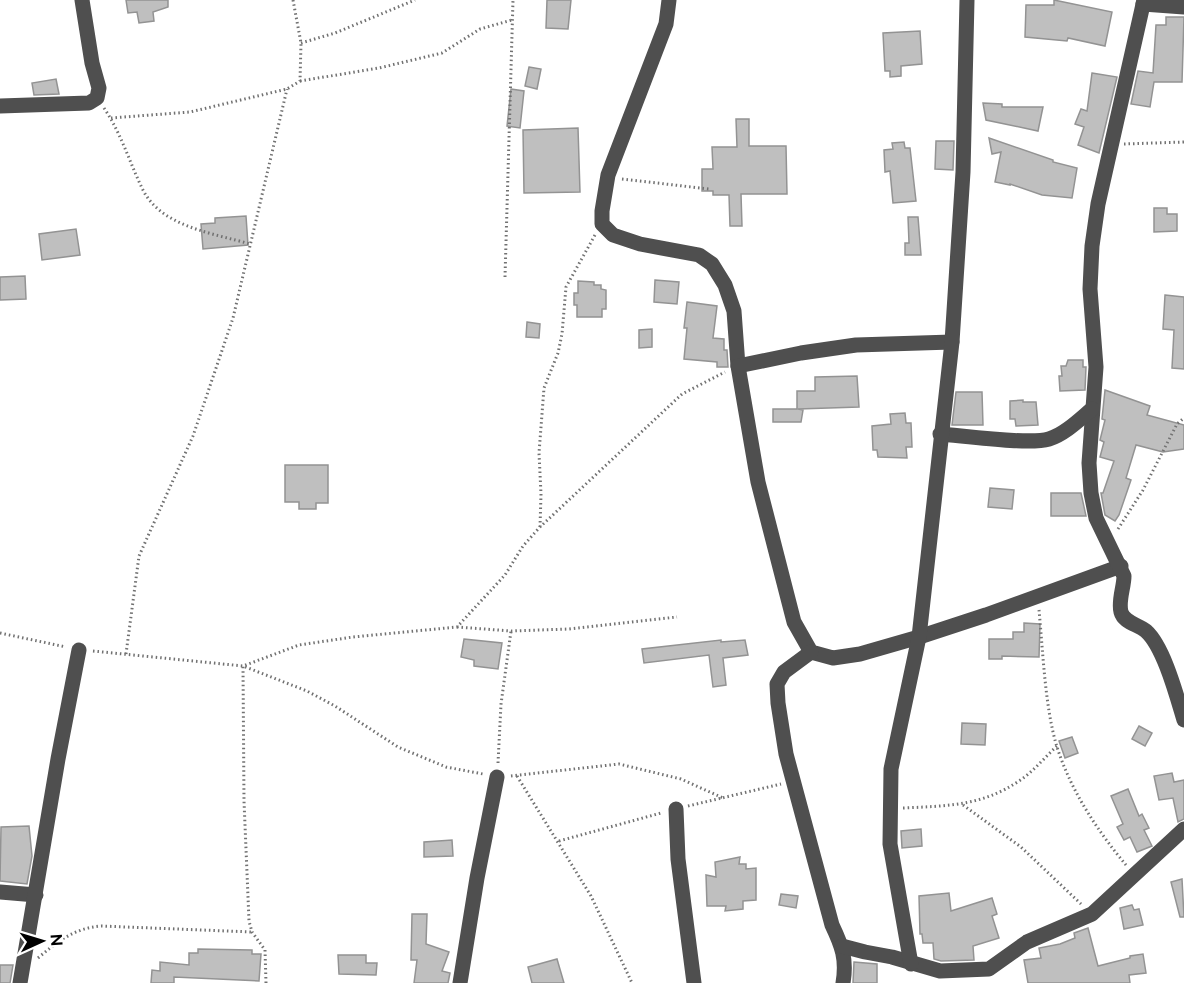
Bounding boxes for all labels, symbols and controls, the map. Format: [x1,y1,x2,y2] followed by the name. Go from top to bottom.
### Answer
[12,911,72,971] north arrow
[47,933,66,947] text: N

